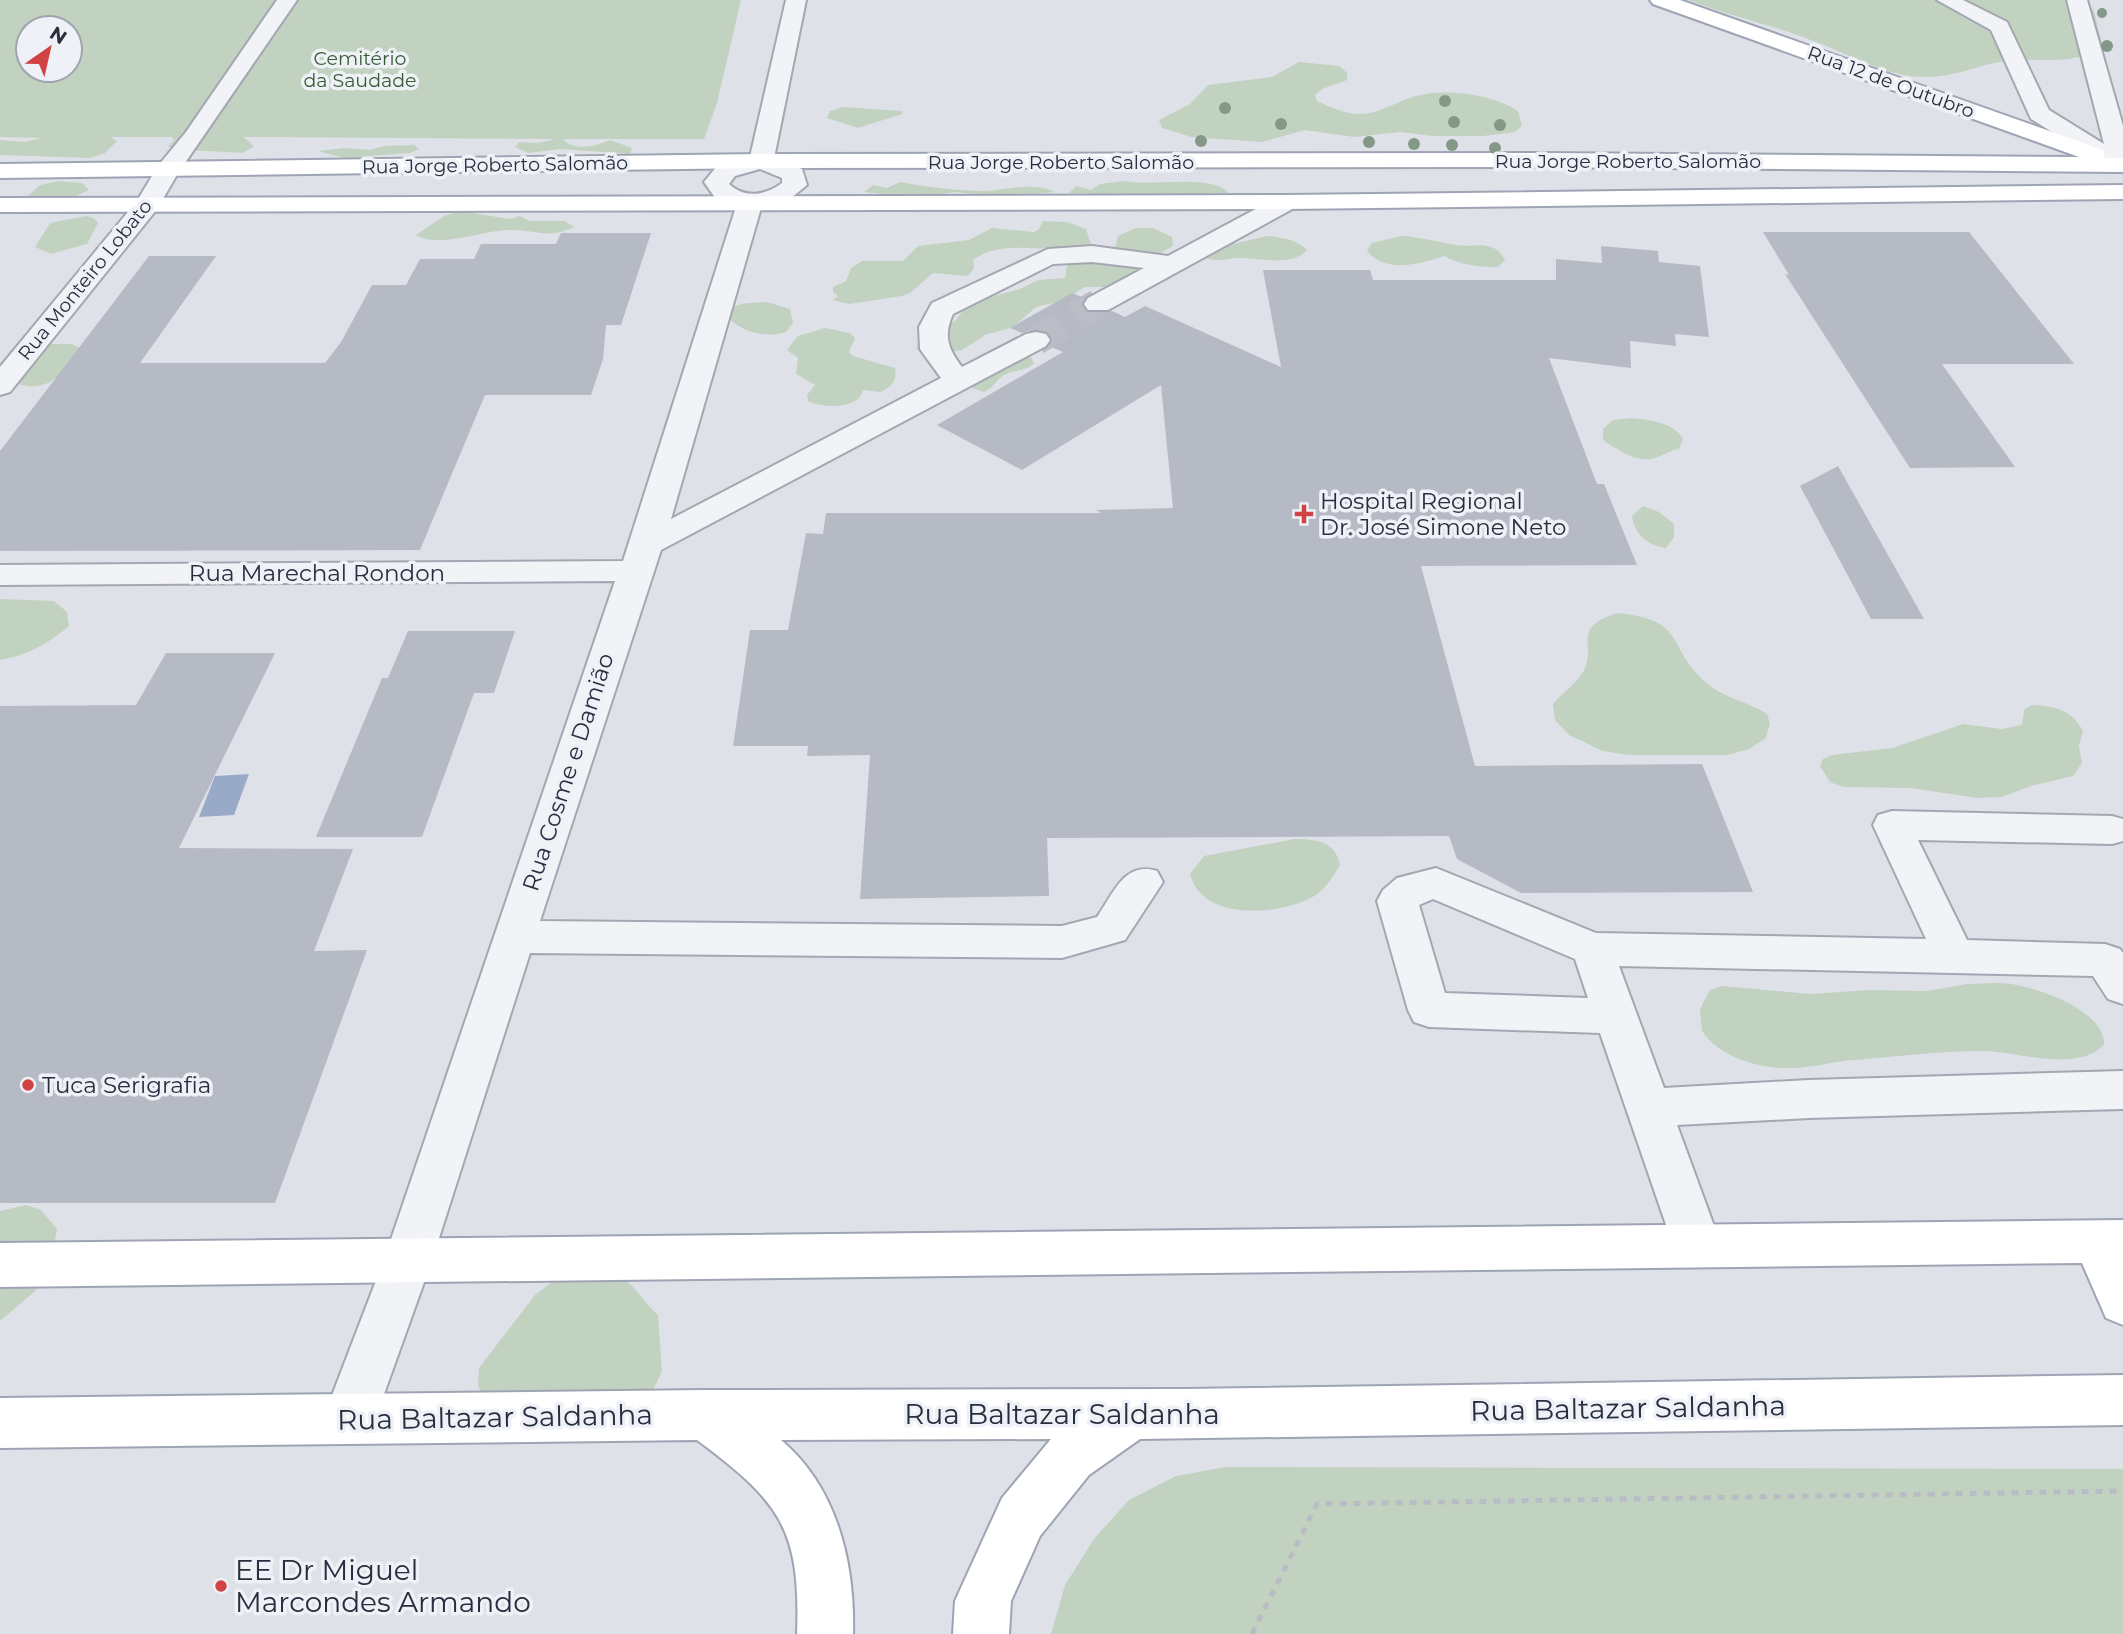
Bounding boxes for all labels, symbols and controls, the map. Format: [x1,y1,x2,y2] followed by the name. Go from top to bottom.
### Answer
[14,14,84,84] north arrow
[45,21,71,49] text: N
[1804,41,1978,123] street label: Rua 12 de Outubro
[303,47,417,92] park label: Cemitério da Saudade
[1495,150,1761,173] street label: Rua Jorge Roberto Salomão
[362,151,628,179] street label: Rua Jorge Roberto Salomão
[928,151,1194,174] street label: Rua Jorge Roberto Salomão
[13,195,157,365] street label: Rua Monteiro Lobato
[1320,487,1567,541] place label: Hospital Regional Dr. José Simone Neto
[1294,504,1314,524] marker: Hospital Regional Dr. José Simone Neto
[189,559,445,587] street label: Rua Marechal Rondon
[516,650,620,894] street label: Rua Cosme e Damião
[42,1071,211,1099] place label: Tuca Serigrafia
[20,1077,36,1093] marker: Tuca Serigrafia
[1470,1388,1786,1428] street label: Rua Baltazar Saldanha
[337,1397,653,1437] street label: Rua Baltazar Saldanha
[904,1397,1220,1431] street label: Rua Baltazar Saldanha
[235,1553,531,1619] place label: EE Dr Miguel Marcondes Armando
[213,1578,229,1594] marker: EE Dr Miguel Marcondes Armando

